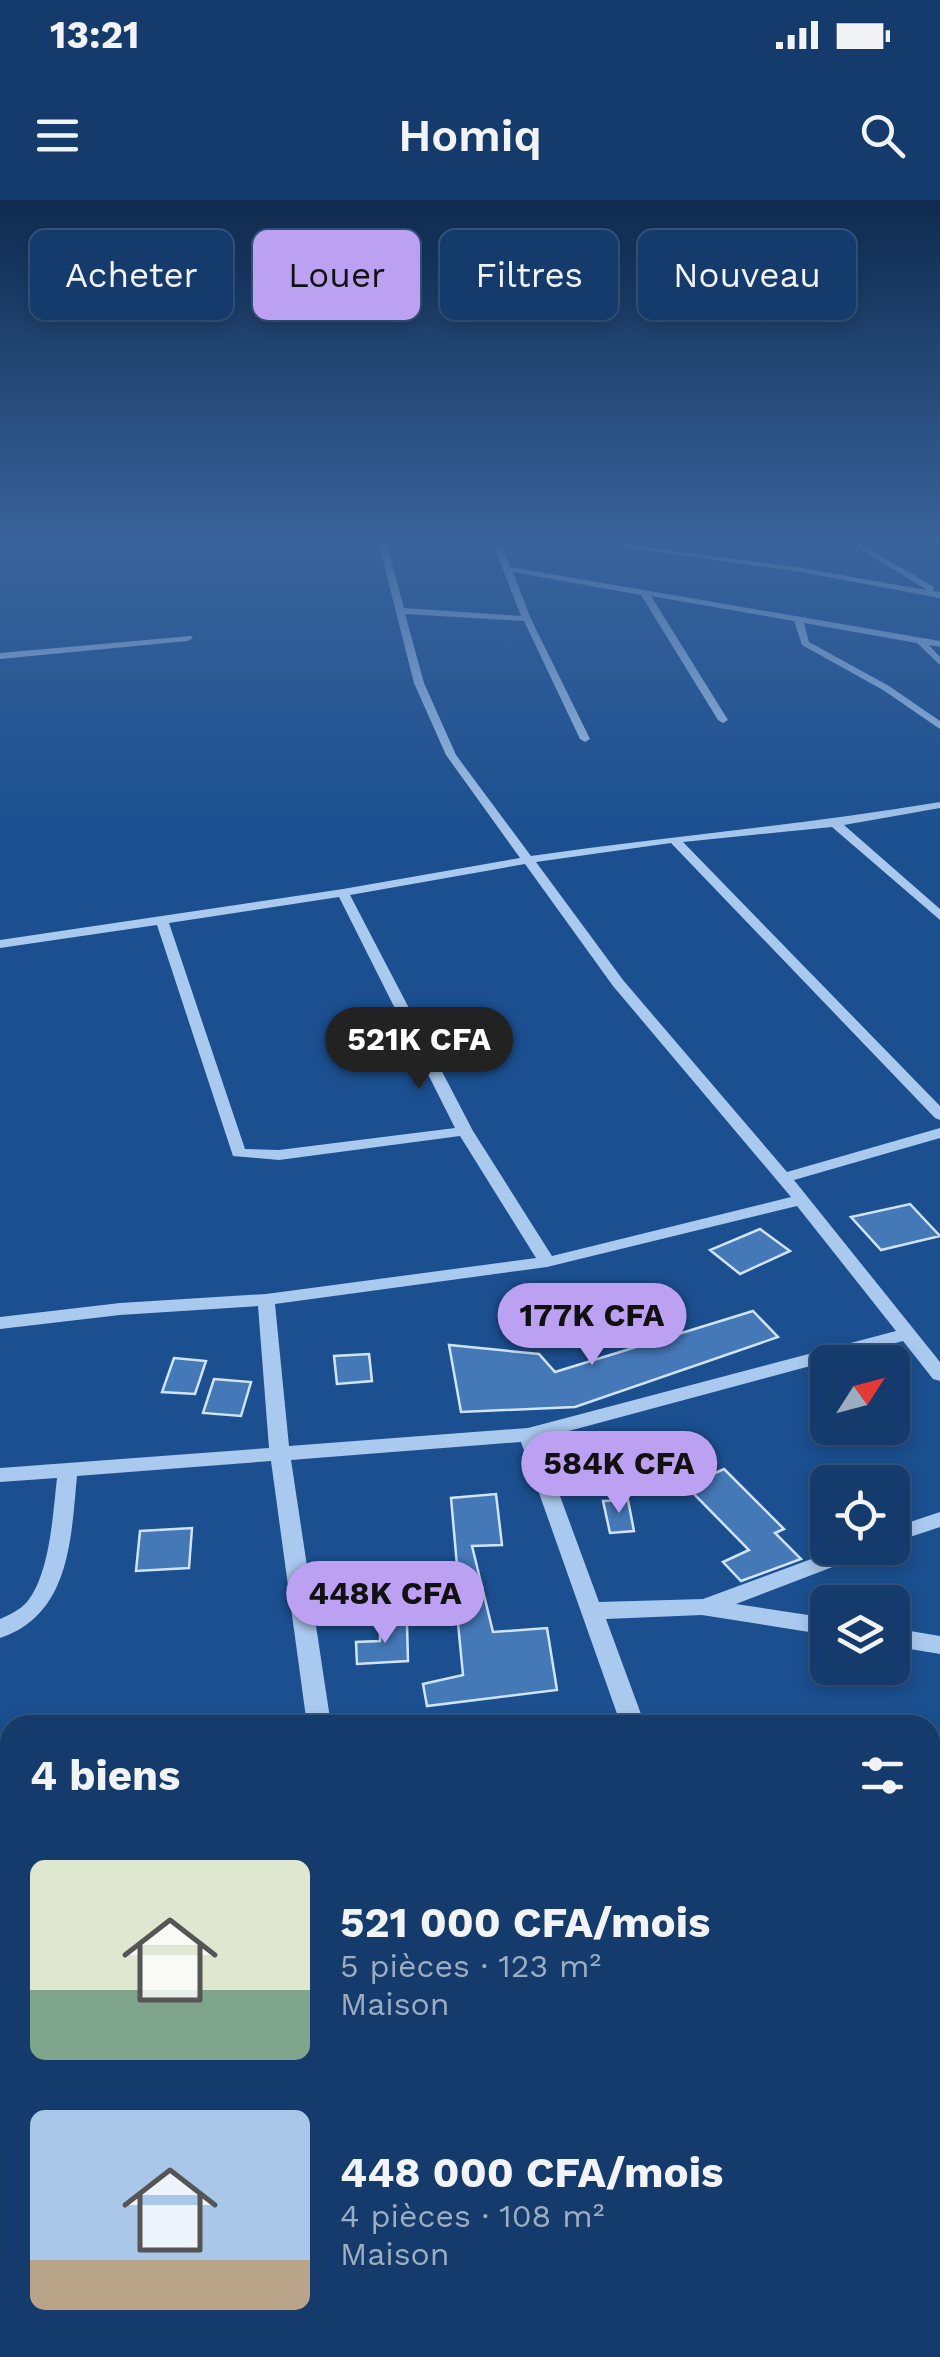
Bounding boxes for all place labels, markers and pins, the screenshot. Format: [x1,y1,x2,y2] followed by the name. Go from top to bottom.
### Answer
[316,1007,522,1092] pin: 521K CFA
[489,1283,695,1368] pin: 177K CFA
[516,1431,722,1516] pin: 584K CFA
[282,1561,488,1646] pin: 448K CFA

